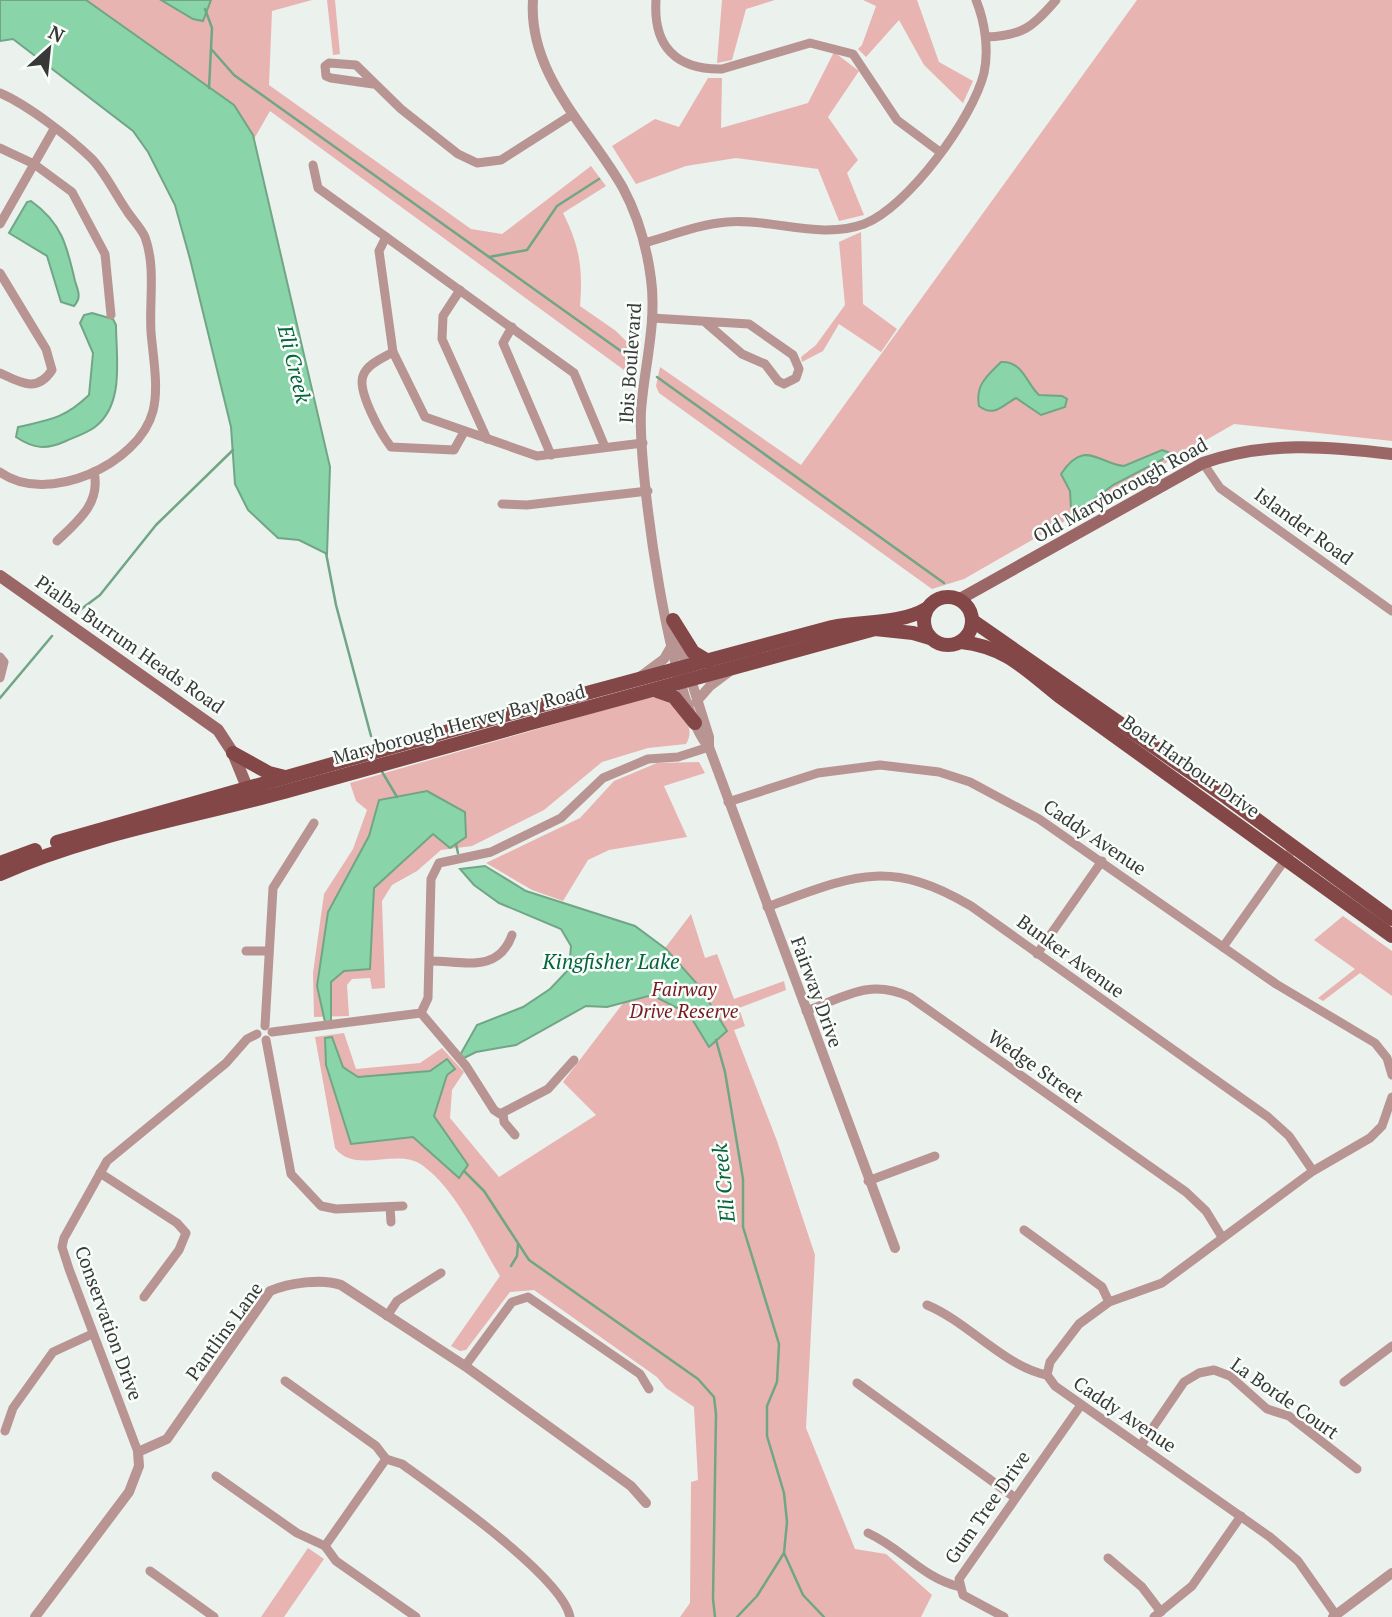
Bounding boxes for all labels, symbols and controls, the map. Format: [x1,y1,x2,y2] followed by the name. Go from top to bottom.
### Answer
[14,14,84,84] north arrow
[45,19,70,48] text: N
[613,301,646,424] street label: Ibis Boulevard
[272,321,318,407] water label: Eli Creek
[1028,431,1212,548] street label: Old Maryborough Road
[1250,481,1359,570] street label: Islander Road
[31,569,230,719] street label: Pialba Burrum Heads Road
[330,678,588,769] street label: Maryborough Hervey Bay Road
[1117,709,1265,823] street label: Boat Harbour Drive
[1039,793,1152,880] street label: Caddy Avenue
[1013,908,1130,1003] street label: Bunker Avenue
[786,933,849,1051] street label: Fairway Drive
[542,947,680,975] water label: Kingfisher Lake
[629,976,739,1023] park label: Fairway Drive Reserve
[983,1023,1089,1108] street label: Wedge Street
[705,1141,741,1225] water label: Eli Creek
[70,1242,149,1404] street label: Conservation Drive
[179,1277,268,1385] street label: Pantlins Lane
[1226,1351,1344,1444] street label: La Borde Court
[1069,1370,1182,1457] street label: Caddy Avenue
[938,1445,1035,1568] street label: Gum Tree Drive

